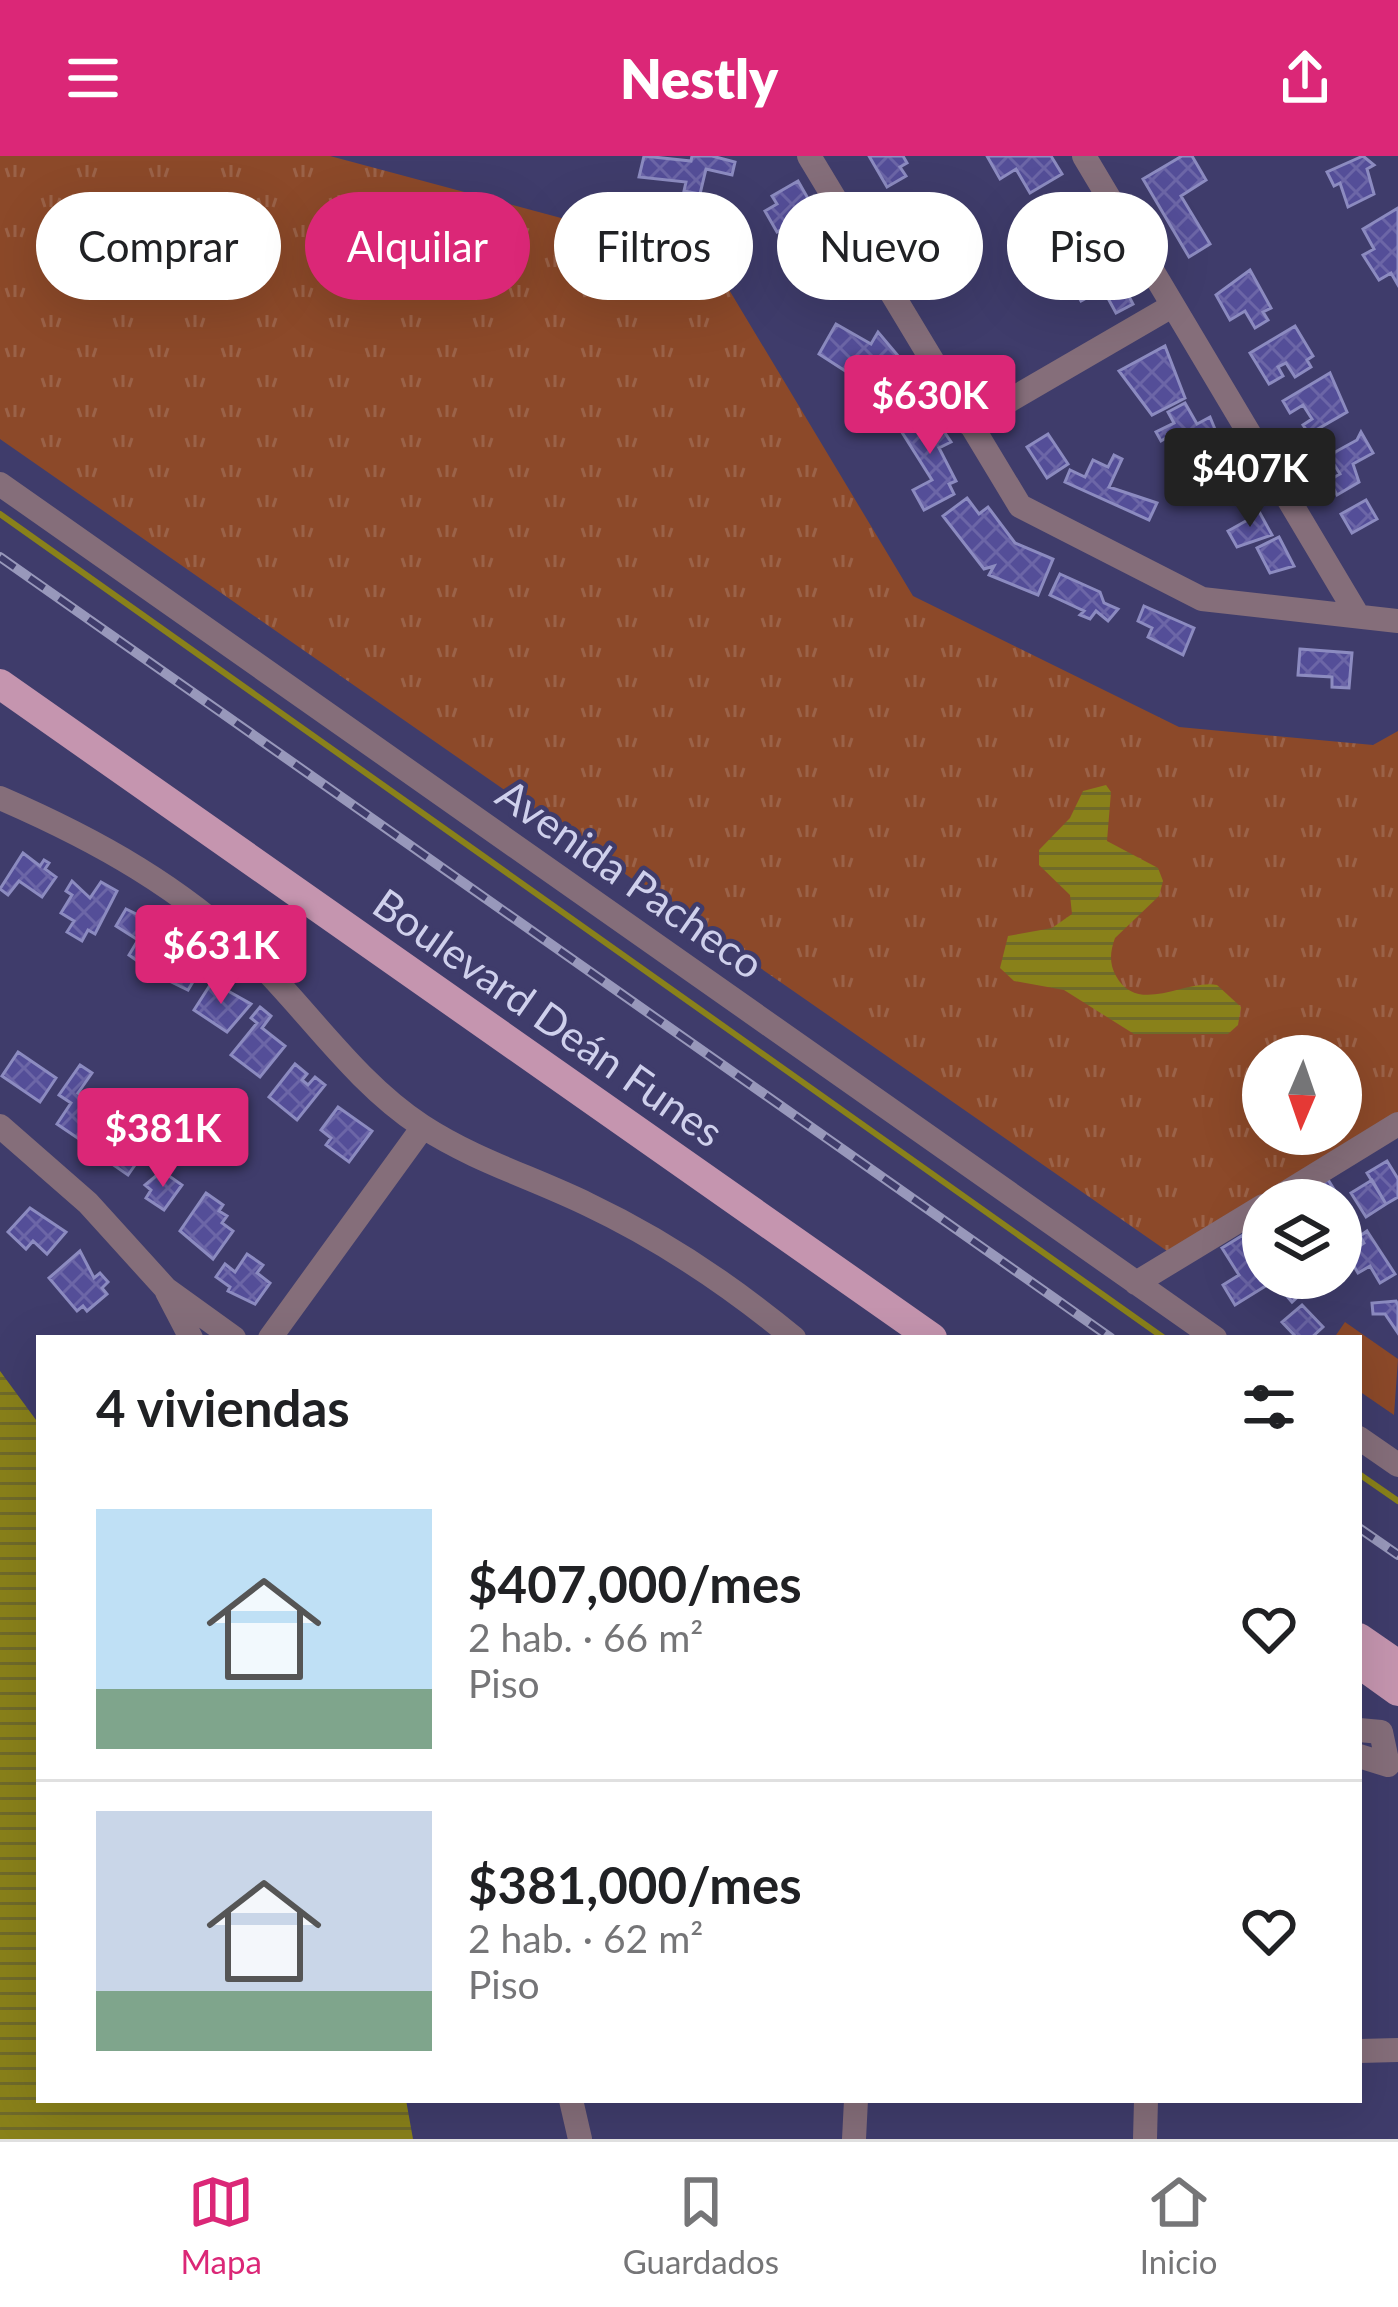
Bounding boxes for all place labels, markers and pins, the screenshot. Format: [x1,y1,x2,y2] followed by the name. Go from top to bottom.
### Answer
[846,355,1014,457] pin: $630K
[1166,428,1334,530] pin: $407K
[137,905,305,1007] pin: $631K
[79,1088,247,1190] pin: $381K

